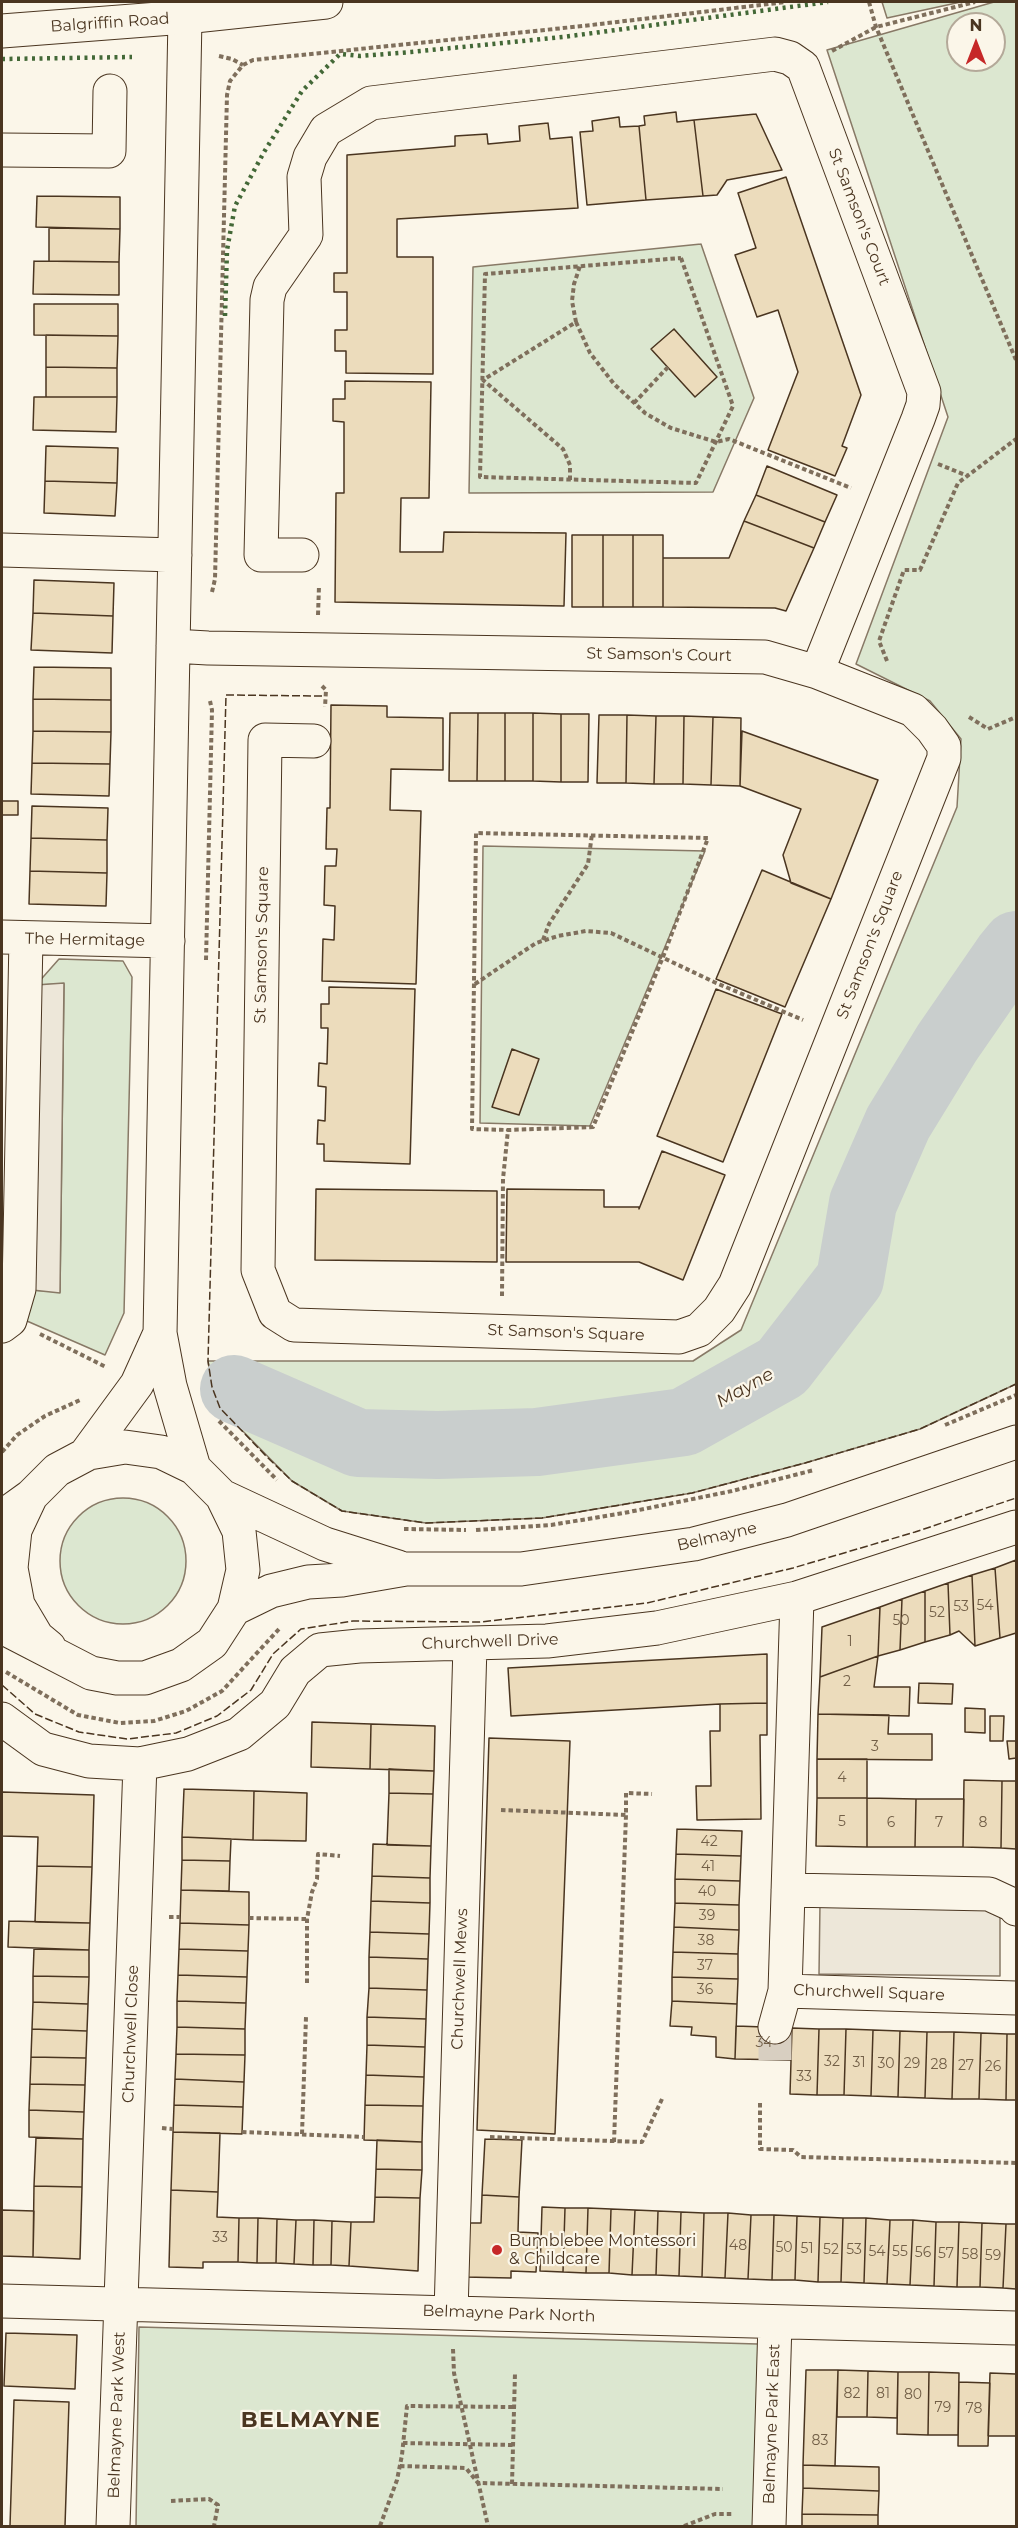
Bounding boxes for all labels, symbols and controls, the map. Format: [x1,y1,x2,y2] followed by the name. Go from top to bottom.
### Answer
[50,9,170,37] street label: Balgriffin Road
[946,12,1006,72] north arrow
[970,16,982,35] text: N
[824,146,894,288] street label: St Samson's Court
[586,644,732,666] street label: St Samson's Court
[251,866,273,1024] street label: St Samson's Square
[833,868,907,1022] street label: St Samson's Square
[25,929,145,951] street label: The Hermitage
[487,1321,645,1345] street label: St Samson's Square
[713,1363,777,1413] water label: Mayne
[675,1519,759,1555] street label: Belmayne
[976,1598,994,1614] house number: 54
[953,1599,969,1615] house number: 53
[929,1605,945,1621] house number: 52
[892,1613,910,1629] house number: 50
[421,1630,559,1654] street label: Churchwell Drive
[847,1634,853,1650] house number: 1
[843,1674,851,1690] house number: 2
[871,1739,879,1755] house number: 3
[837,1770,847,1786] house number: 4
[838,1814,846,1830] house number: 5
[887,1815,895,1831] house number: 6
[935,1815,943,1831] house number: 7
[979,1815,987,1831] house number: 8
[700,1834,718,1850] house number: 42
[701,1859,715,1875] house number: 41
[698,1884,716,1900] house number: 40
[448,1908,472,2050] street label: Churchwell Mews
[699,1908,715,1924] house number: 39
[698,1933,714,1949] house number: 38
[697,1958,713,1974] house number: 37
[119,1965,143,2103] street label: Churchwell Close
[793,1981,945,2005] street label: Churchwell Square
[697,1982,713,1998] house number: 36
[755,2035,773,2051] house number: 34
[824,2054,840,2070] house number: 32
[853,2055,865,2071] house number: 31
[877,2056,895,2072] house number: 30
[904,2056,920,2072] house number: 29
[931,2057,947,2073] house number: 28
[958,2058,974,2074] house number: 27
[985,2059,1001,2075] house number: 26
[796,2069,812,2085] house number: 33
[212,2230,228,2246] house number: 33
[509,2231,696,2269] place label: Bumblebee Montessori & Childcare
[729,2238,747,2254] house number: 48
[775,2240,793,2256] house number: 50
[801,2241,813,2257] house number: 51
[823,2242,839,2258] house number: 52
[846,2242,862,2258] house number: 53
[490,2243,504,2257] marker: Bumblebee Montessori & Childcare
[868,2244,886,2260] house number: 54
[892,2244,908,2260] house number: 55
[915,2245,931,2261] house number: 56
[938,2246,954,2262] house number: 57
[962,2247,978,2263] house number: 58
[985,2248,1001,2264] house number: 59
[422,2301,596,2327] street label: Belmayne Park North
[104,2331,130,2499] street label: Belmayne Park West
[760,2343,784,2505] street label: Belmayne Park East
[844,2386,860,2402] house number: 82
[876,2386,890,2402] house number: 81
[904,2387,922,2403] house number: 80
[935,2400,951,2416] house number: 79
[966,2401,982,2417] house number: 78
[241,2408,381,2434] district label: BELMAYNE
[812,2433,828,2449] house number: 83

